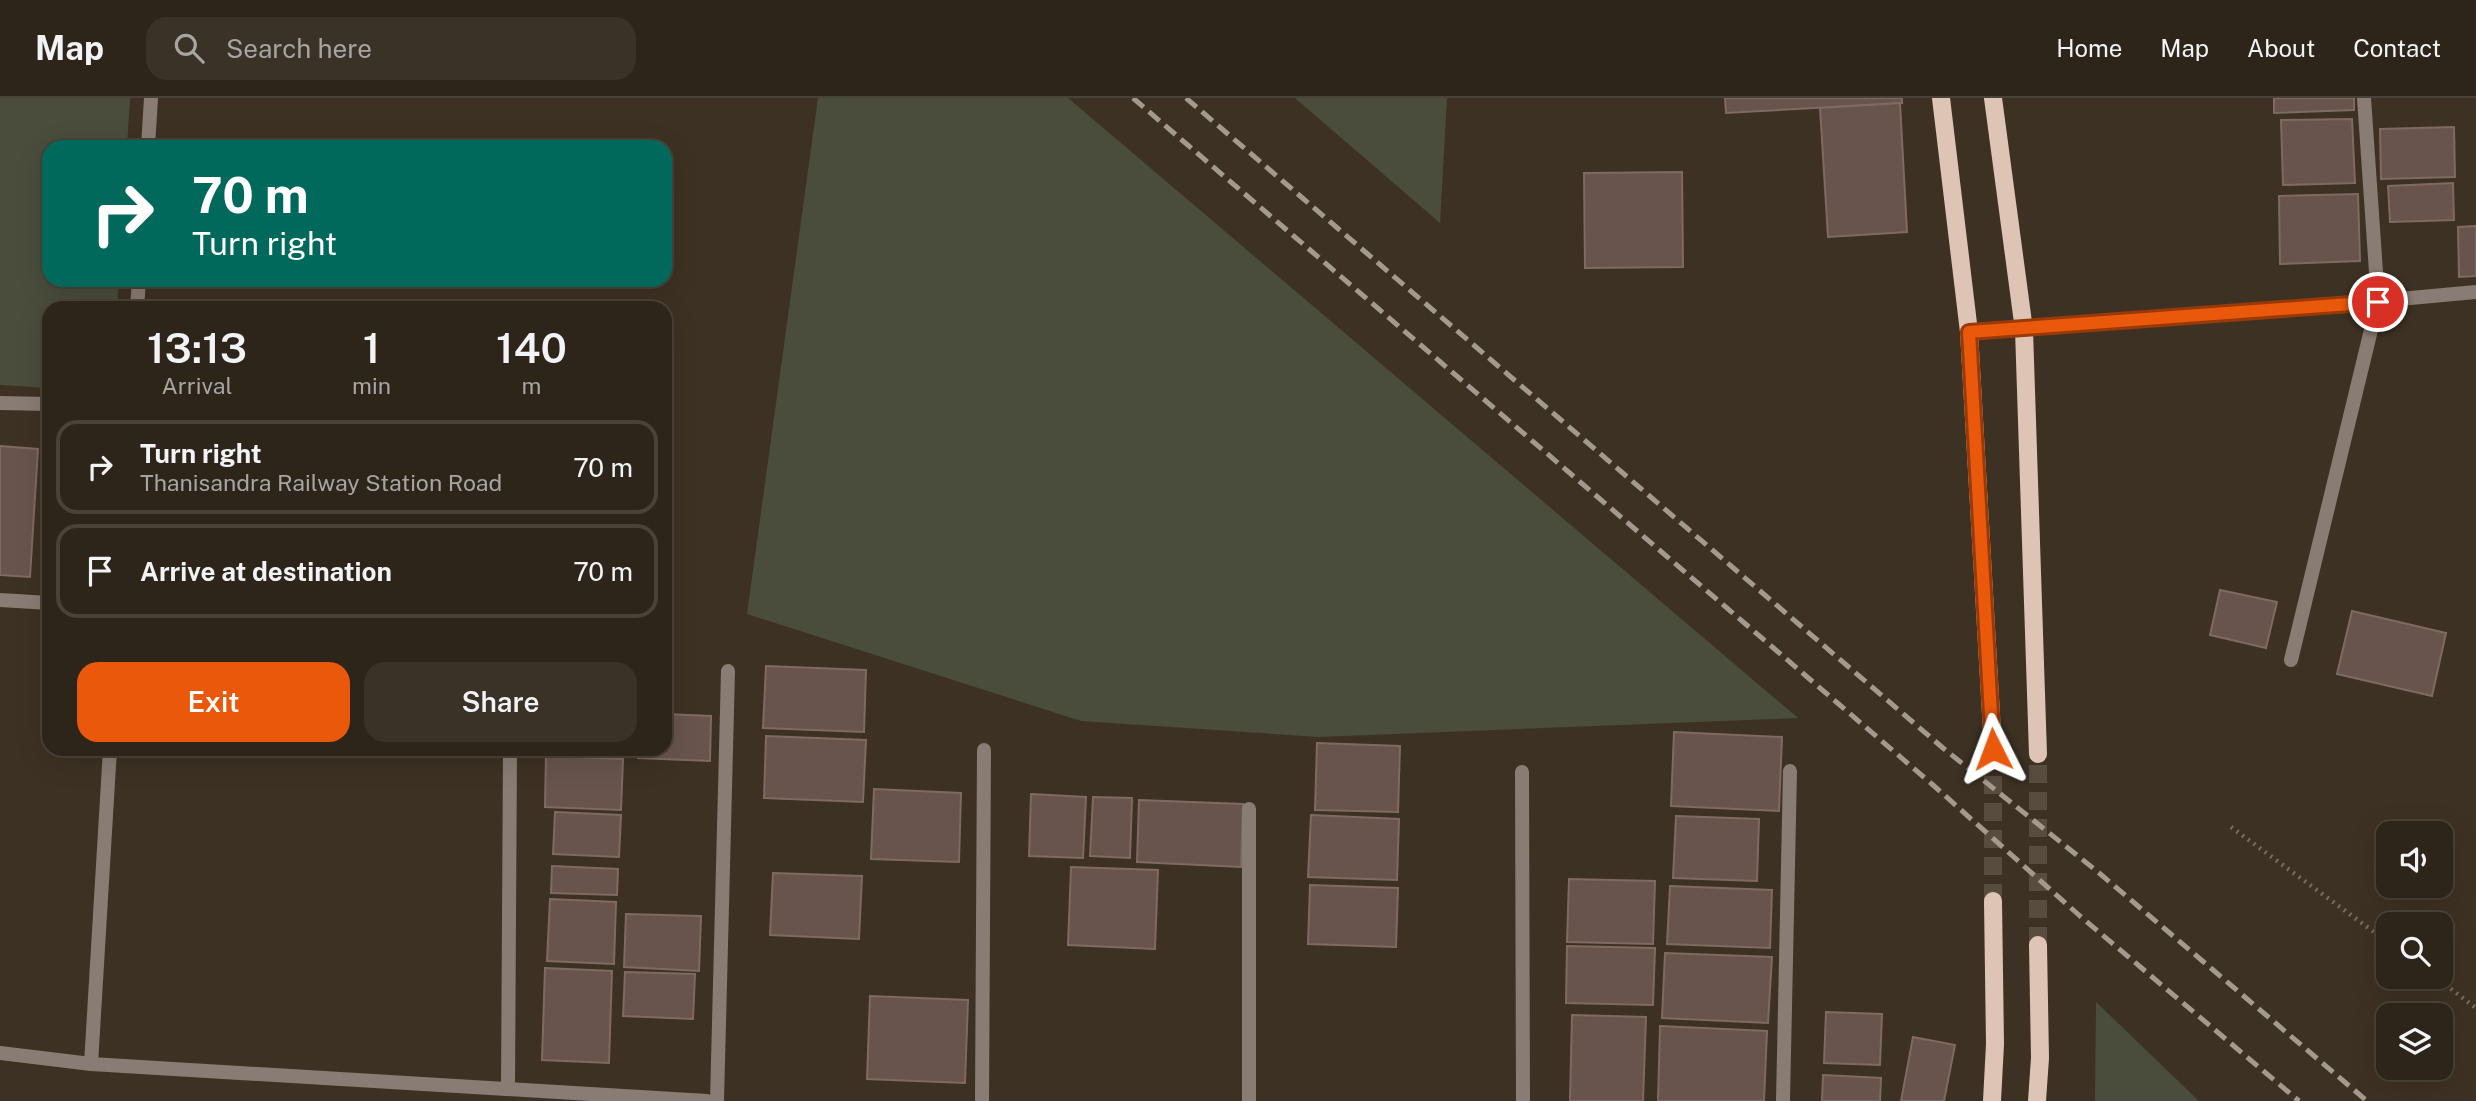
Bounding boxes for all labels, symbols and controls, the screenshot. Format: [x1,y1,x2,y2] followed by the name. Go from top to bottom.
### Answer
[146,17,636,80] search box
[35,29,104,67] text: Map
[170,29,208,67] icon: search
[226,33,372,64] text: Search here
[2056,34,2122,62] text: Home
[2160,34,2209,62] text: Map
[2247,34,2315,62] text: About
[2353,34,2441,62] text: Contact
[192,166,309,224] text: 70 m
[77,168,168,259] icon: right
[192,225,337,262] text: Turn right
[2348,272,2408,332] pin
[2359,283,2397,321] icon: arrive
[147,323,247,372] text: 13:13
[363,323,380,372] text: 1
[496,323,567,372] text: 140
[162,372,233,399] text: Arrival
[352,372,391,399] text: min
[522,372,541,399] text: m
[140,438,262,469] text: Turn right
[81,448,119,486] icon: right
[573,452,633,483] text: 70 m
[140,469,502,496] text: Thanisandra Railway Station Road
[81,552,119,590] icon: arrive
[140,556,392,587] text: Arrive at destination
[573,556,633,587] text: 70 m
[77,662,350,742] button: Exit
[364,662,637,742] button: Share
[1956,712,2030,786] position arrow
[2376,821,2453,1080] map controls
[2376,821,2453,898] button: sound
[2376,912,2453,989] button: search
[2376,1003,2453,1080] button: layers

